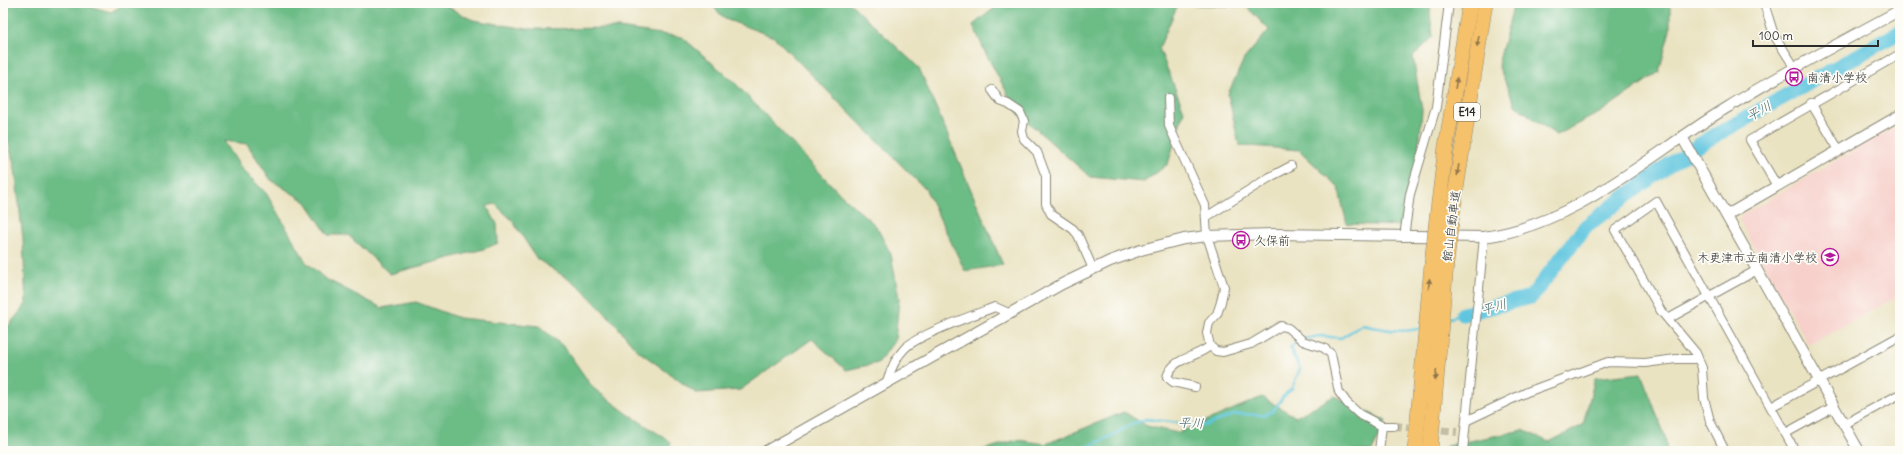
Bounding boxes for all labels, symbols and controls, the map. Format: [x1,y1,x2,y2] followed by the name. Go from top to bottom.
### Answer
[1753,22,1878,48] scale bar
[1759,28,1793,43] text: 100 m
[1475,35,1481,47] one-way arrow
[1784,67,1804,87] bus stop icon: 南清小学校
[1807,70,1867,85] place label: 南清小学校
[1454,77,1460,89] one-way arrow
[1744,97,1774,125] water label: 平川
[1454,103,1480,121] road number: E14
[1455,164,1461,176] one-way arrow
[1439,189,1463,263] street label: 館山自動車道
[1231,230,1251,250] bus stop icon: 久保前
[1254,233,1290,248] place label: 久保前
[1820,247,1840,267] school or university icon: 木更津市立南清小学校
[1697,250,1817,265] place label: 木更津市立南清小学校
[1426,278,1433,290] one-way arrow
[1479,295,1509,319] water label: 平川
[1432,369,1439,381] one-way arrow
[1178,414,1204,432] water label: 平川

